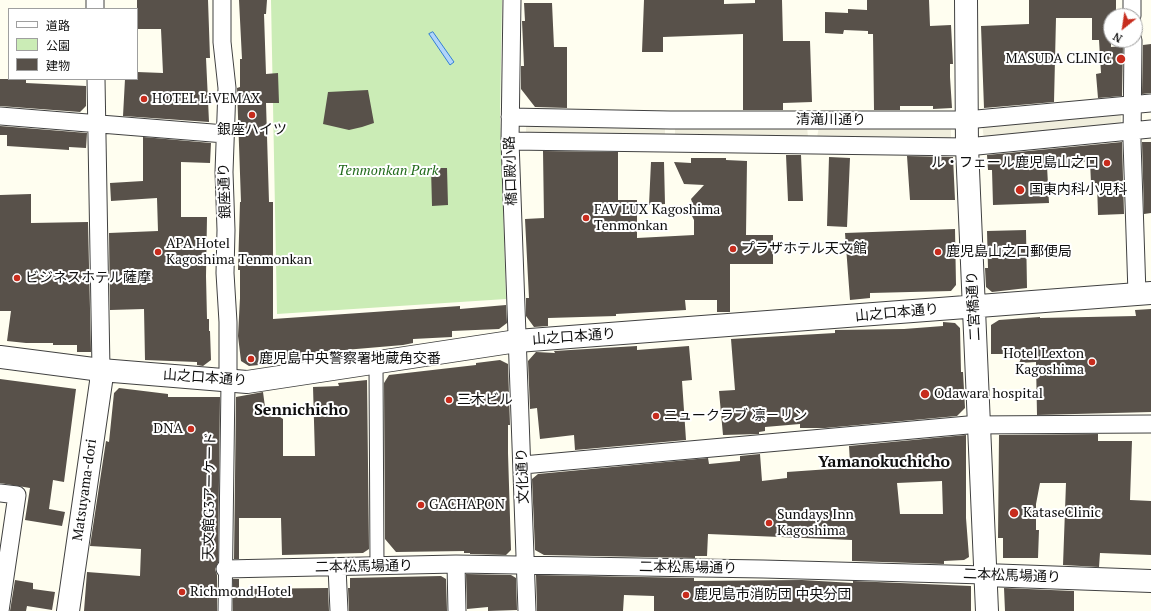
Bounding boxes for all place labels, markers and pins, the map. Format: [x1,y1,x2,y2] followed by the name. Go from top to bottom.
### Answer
[1005,51,1112,67] place label: MASUDA CLINIC
[1115,53,1127,65] marker: MASUDA CLINIC
[152,91,260,107] place label: HOTEL LiVEMAX
[139,94,149,104] marker: HOTEL LiVEMAX
[247,110,257,120] marker: 銀座ハイツ
[217,122,287,138] place label: 銀座ハイツ
[931,155,1099,171] place label: ル・フェール鹿児島山之口
[1102,158,1112,168] marker: ル・フェール鹿児島山之口
[1029,182,1127,198] place label: 国東内科小児科
[1014,184,1026,196] marker: 国東内科小児科
[594,202,720,234] place label: FAV LUX Kagoshima Tenmonkan
[581,213,591,223] marker: FAV LUX Kagoshima Tenmonkan
[166,236,312,268] place label: APA Hotel Kagoshima Tenmonkan
[741,241,867,257] place label: プラザホテル天文館
[728,244,738,254] marker: プラザホテル天文館
[946,244,1072,260] place label: 鹿児島山之口郵便局
[153,247,163,257] marker: APA Hotel Kagoshima Tenmonkan
[933,247,943,257] marker: 鹿児島山之口郵便局
[25,270,151,286] place label: ビジネスホテル薩摩
[12,273,22,283] marker: ビジネスホテル薩摩
[1003,346,1084,378] place label: Hotel Lexton Kagoshima
[259,351,441,367] place label: 鹿児島中央警察署地蔵角交番
[246,354,256,364] marker: 鹿児島中央警察署地蔵角交番
[1087,357,1097,367] marker: Hotel Lexton Kagoshima
[934,386,1043,402] place label: Odawara hospital
[919,388,931,400] marker: Odawara hospital
[457,392,513,408] place label: 三木ビル
[444,395,454,405] marker: 三木ビル
[664,408,807,424] place label: ニュークラブ 凛－リン
[651,411,661,421] marker: ニュークラブ 凛－リン
[153,421,183,437] place label: DNA
[186,424,196,434] marker: DNA
[429,497,505,513] place label: GACHAPON
[416,500,426,510] marker: GACHAPON
[1023,505,1101,521] place label: KataseClinic
[777,507,854,540] place label: Sundays Inn Kagoshima
[1008,507,1020,519] marker: KataseClinic
[764,518,774,528] marker: Sundays Inn Kagoshima
[190,584,291,600] place label: Richmond Hotel
[177,587,187,597] marker: Richmond Hotel
[694,587,851,603] place label: 鹿児島市消防団 中央分団
[681,590,691,600] marker: 鹿児島市消防団 中央分団

